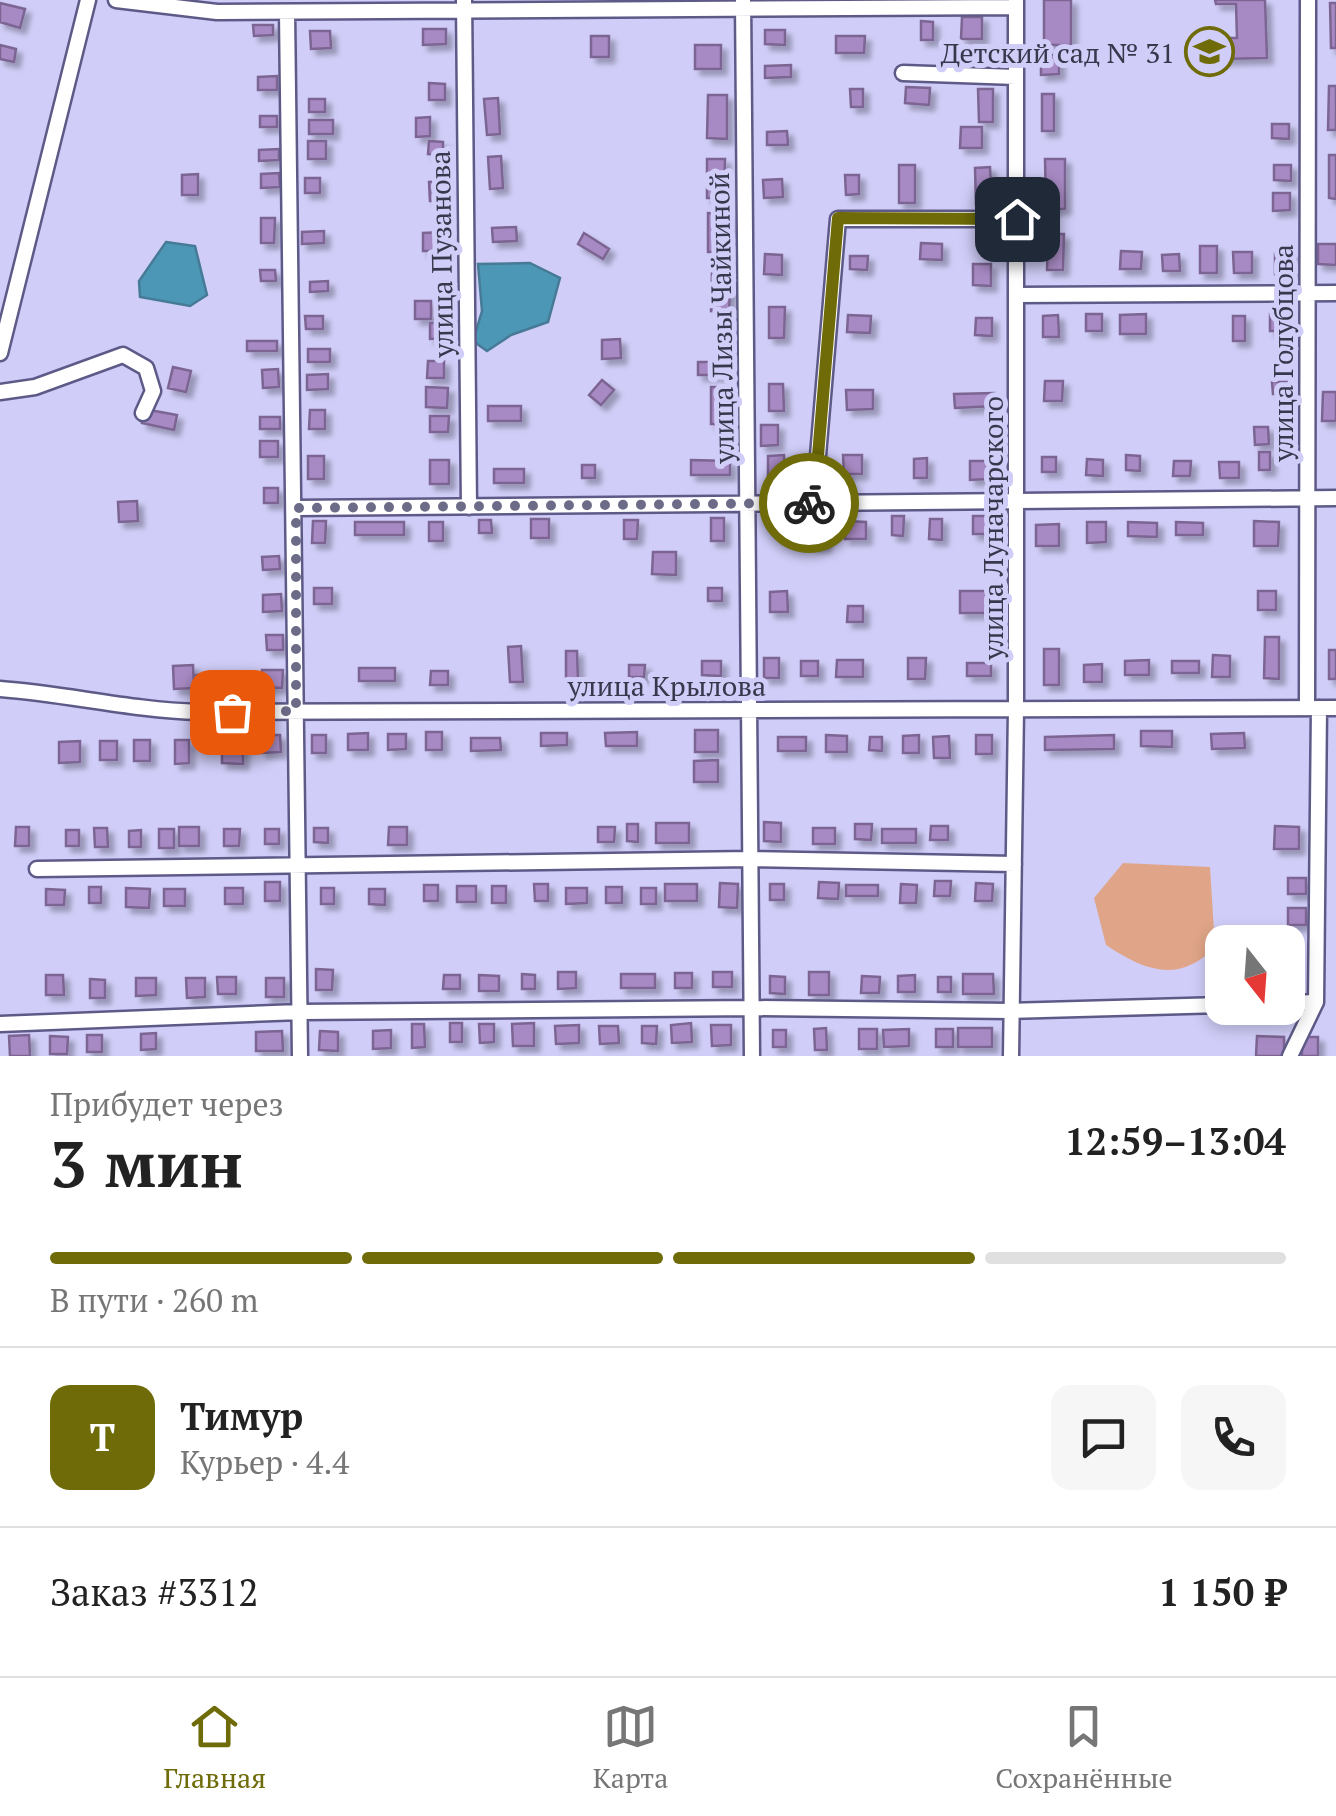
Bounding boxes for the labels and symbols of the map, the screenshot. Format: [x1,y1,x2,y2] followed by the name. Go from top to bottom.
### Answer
[1184,26,1236,78] school or university icon: Детский сад № 31
[941,34,1175,71] place label: Детский сад № 31
[421,150,461,359] street label: улица Пузанова
[700,172,742,465] street label: улица Лизы Чайкиной
[975,177,1060,262] pin
[1264,244,1301,463] street label: улица Голубцова
[974,396,1011,661] street label: улица Луначарского
[759,453,859,553] courier
[567,667,766,704] street label: улица Крылова
[190,670,275,755] pin
[1205,925,1305,1025] north arrow

